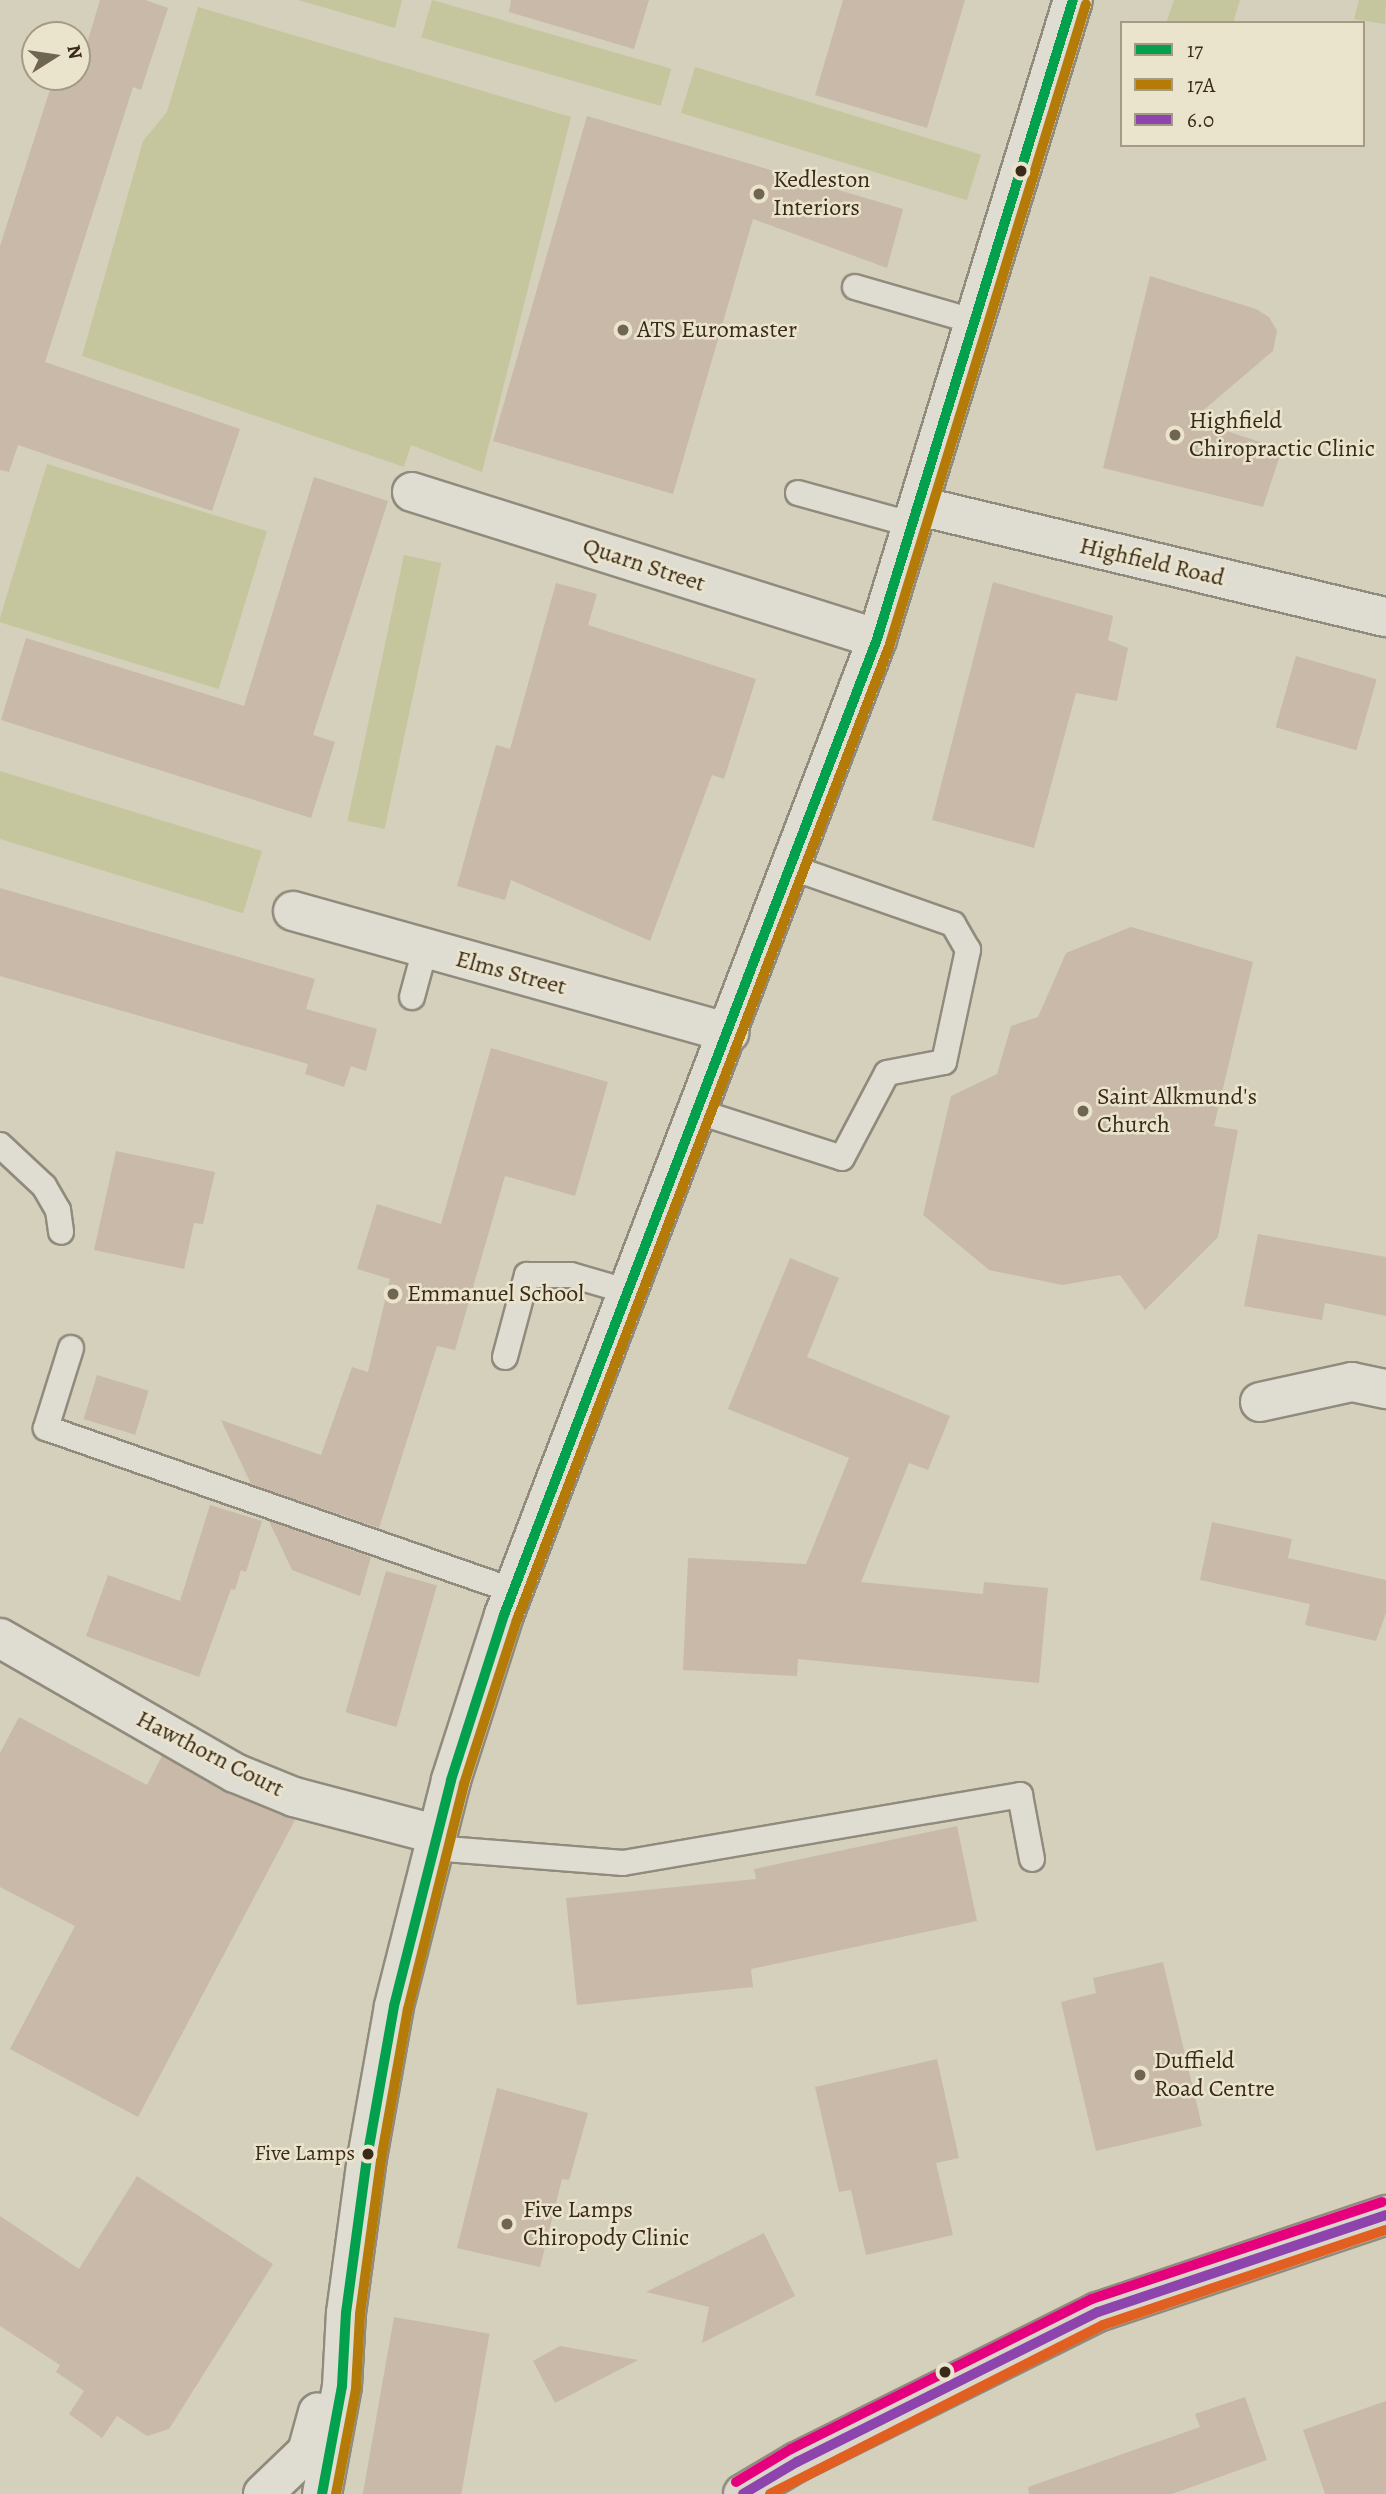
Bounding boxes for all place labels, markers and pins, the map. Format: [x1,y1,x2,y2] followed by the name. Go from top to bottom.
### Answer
[1014,164,1028,178] unlabelled marker
[773,166,870,222] place label: Kedleston Interiors
[751,186,767,202] marker: Kedleston Interiors
[637,316,797,344] place label: ATS Euromaster
[615,322,631,338] marker: ATS Euromaster
[1189,407,1375,463] place label: Highfield Chiropractic Clinic
[1167,427,1183,443] marker: Highfield Chiropractic Clinic
[1097,1083,1257,1139] place label: Saint Alkmund's Church
[1075,1103,1091,1119] marker: Saint Alkmund's Church
[407,1280,584,1308] place label: Emmanuel School
[385,1286,401,1302] marker: Emmanuel School
[1154,2047,1275,2103] place label: Duffield Road Centre
[1132,2067,1148,2083] marker: Duffield Road Centre
[254,2141,355,2167] place label: Five Lamps
[361,2147,375,2161] marker: Five Lamps
[523,2196,689,2252] place label: Five Lamps Chiropody Clinic
[497,2214,517,2234] marker: Five Lamps Chiropody Clinic
[938,2365,952,2379] unlabelled marker

